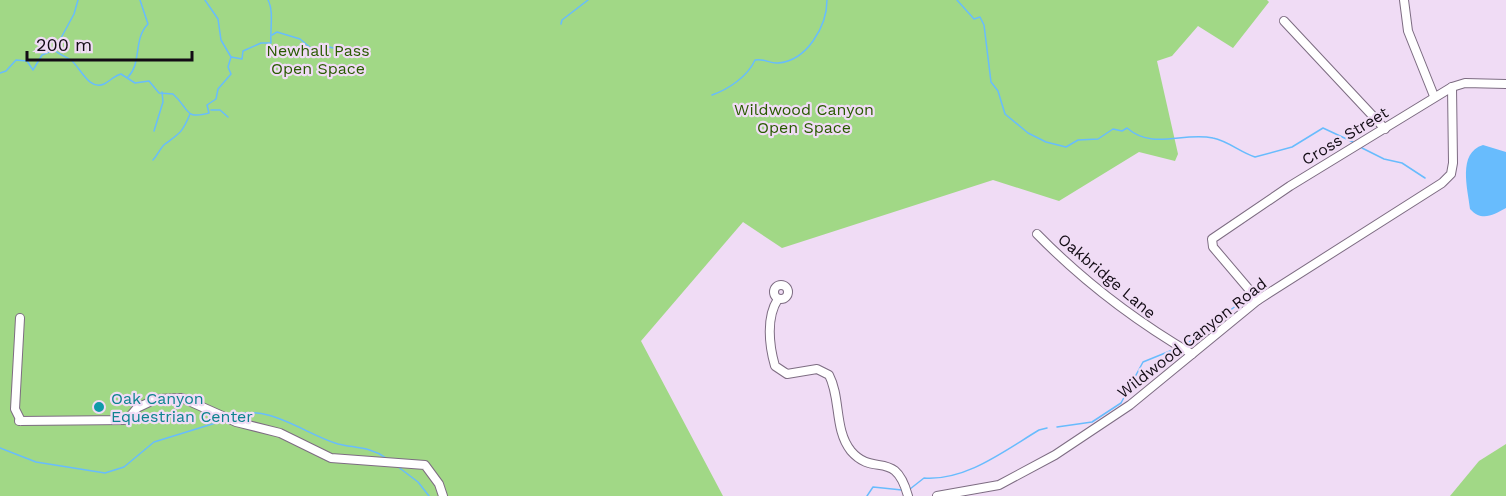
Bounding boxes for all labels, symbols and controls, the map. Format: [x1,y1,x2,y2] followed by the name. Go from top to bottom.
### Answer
[27,24,192,62] scale bar
[36,34,92,55] text: 200 m
[266,41,370,78] park label: Newhall Pass Open Space
[734,100,874,137] park label: Wildwood Canyon Open Space
[1298,103,1392,169] street label: Cross Street
[1054,230,1160,322] street label: Oakbridge Lane
[1114,274,1270,402] street label: Wildwood Canyon Road
[111,389,253,426] place label: Oak Canyon Equestrian Center
[92,400,106,414] marker: Oak Canyon Equestrian Center

